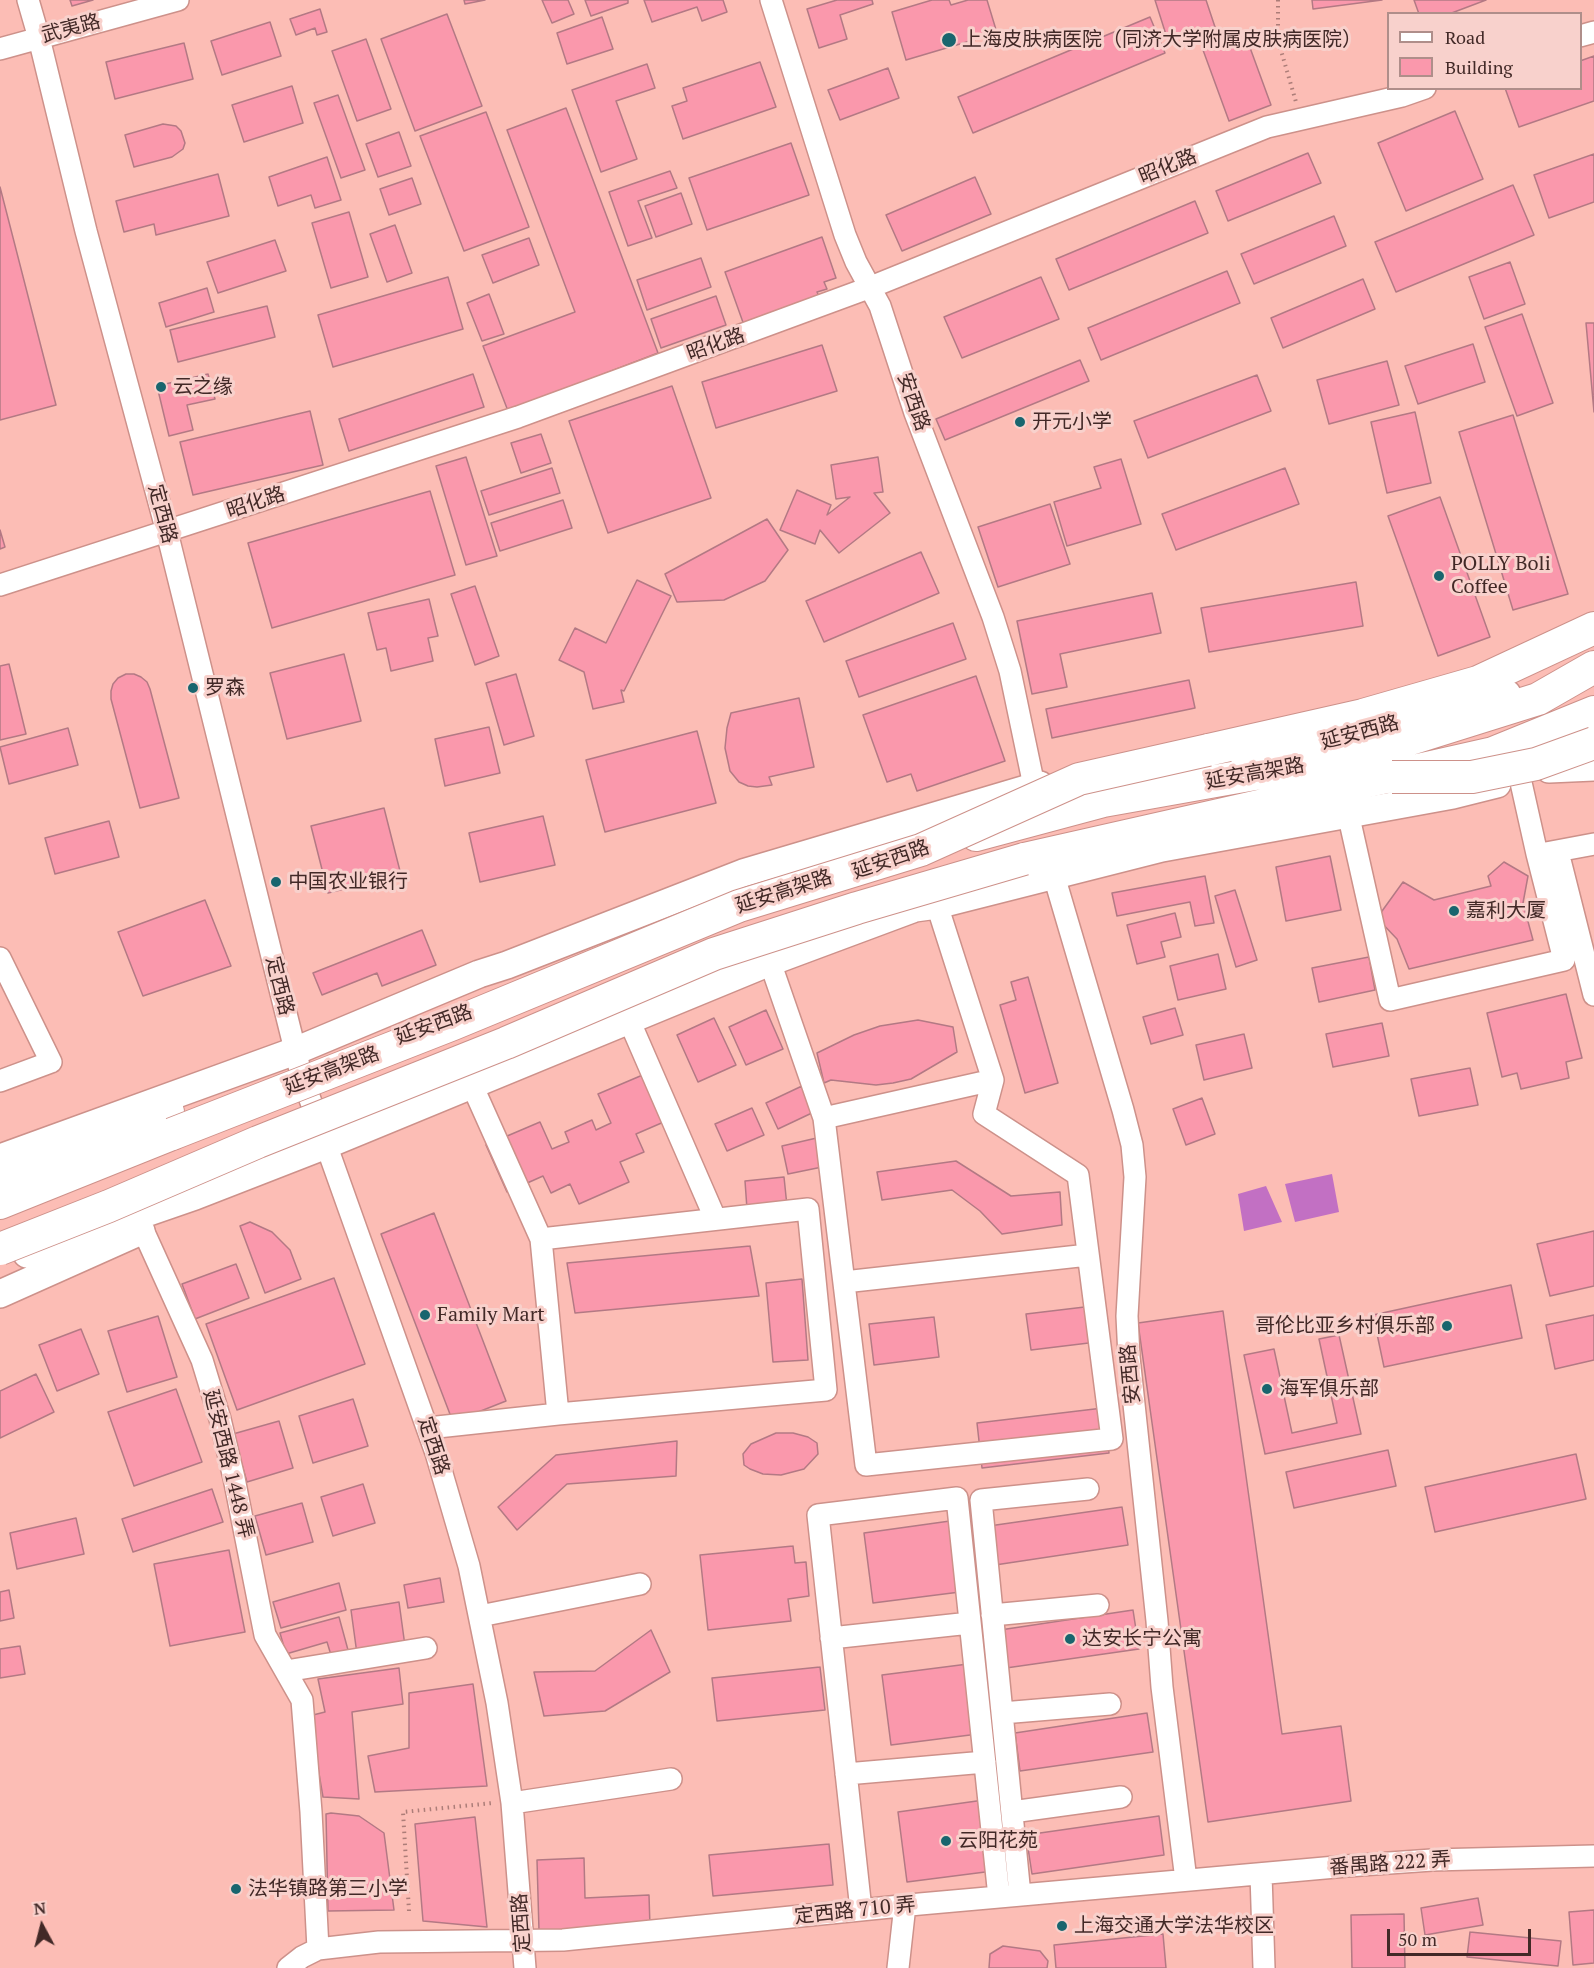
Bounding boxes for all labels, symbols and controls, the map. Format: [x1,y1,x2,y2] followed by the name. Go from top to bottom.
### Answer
[39,10,103,48] street label: 武夷路
[1387,12,1582,90] legend
[1445,25,1485,49] text: Road
[962,28,1362,52] place label: 上海皮肤病医院（同济大学附属皮肤病医院）
[940,31,958,49] marker: 上海皮肤病医院（同济大学附属皮肤病医院）
[1445,55,1513,79] text: Building
[1136,145,1200,189] street label: 昭化路
[684,323,748,367] street label: 昭化路
[892,370,934,434] street label: 安西路
[173,375,233,399] place label: 云之缘
[154,380,168,394] marker: 云之缘
[1032,410,1112,434] place label: 开元小学
[1013,415,1027,429] marker: 开元小学
[143,482,181,546] street label: 定西路
[224,482,288,524] street label: 昭化路
[1451,552,1551,599] place label: POLLY Boli Coffee
[1432,569,1446,583] marker: POLLY Boli Coffee
[205,676,245,700] place label: 罗森
[186,681,200,695] marker: 罗森
[1318,711,1402,755] street label: 延安西路
[1204,753,1306,795] street label: 延安高架路
[849,836,933,884] street label: 延安西路
[733,865,835,919] street label: 延安高架路
[288,870,408,894] place label: 中国农业银行
[269,875,283,889] marker: 中国农业银行
[1466,899,1546,923] place label: 嘉利大厦
[1447,904,1461,918] marker: 嘉利大厦
[260,954,298,1018] street label: 定西路
[392,1000,476,1050] street label: 延安西路
[281,1042,383,1100] street label: 延安高架路
[437,1303,545,1327] place label: Family Mart
[418,1308,432,1322] marker: Family Mart
[1255,1314,1435,1338] place label: 哥伦比亚乡村俱乐部
[1440,1319,1454,1333] marker: 哥伦比亚乡村俱乐部
[1116,1343,1146,1405] street label: 安西路
[1279,1377,1379,1401] place label: 海军俱乐部
[1260,1382,1274,1396] marker: 海军俱乐部
[198,1387,258,1541] street label: 延安西路 1448 弄
[412,1414,454,1478] street label: 定西路
[1082,1627,1202,1651] place label: 达安长宁公寓
[1063,1632,1077,1646] marker: 达安长宁公寓
[958,1829,1038,1853] place label: 云阳花苑
[939,1834,953,1848] marker: 云阳花苑
[1328,1848,1452,1880] street label: 番禺路 222 弄
[248,1877,408,1901] place label: 法华镇路第三小学
[229,1882,243,1896] marker: 法华镇路第三小学
[508,1892,536,1954] street label: 定西路
[793,1893,917,1929] street label: 定西路 710 弄
[12,1896,72,1956] north arrow
[32,1896,47,1920] text: N
[1074,1914,1274,1938] place label: 上海交通大学法华校区
[1390,1917,1534,1955] scale bar
[1055,1919,1069,1933] marker: 上海交通大学法华校区
[1398,1927,1437,1951] text: 50 m

